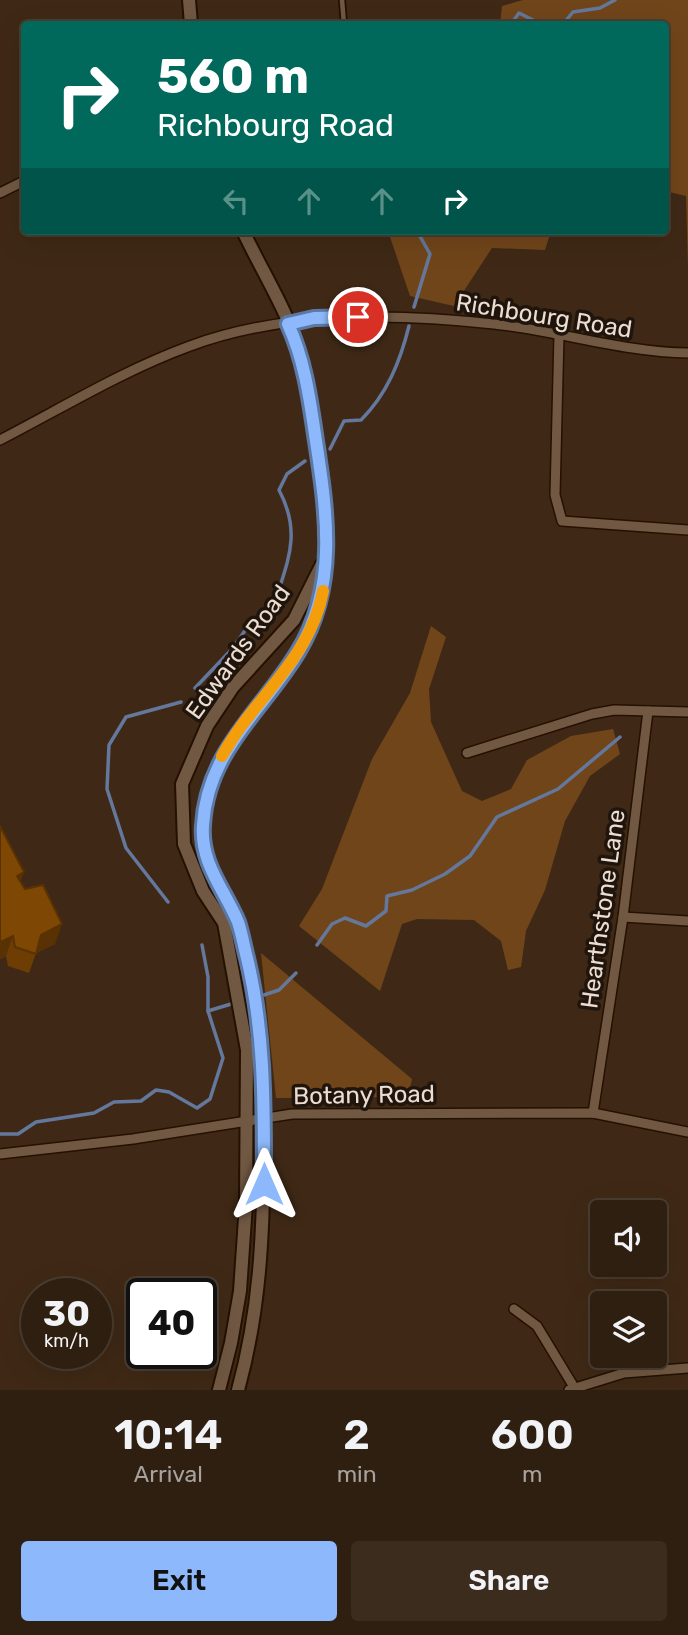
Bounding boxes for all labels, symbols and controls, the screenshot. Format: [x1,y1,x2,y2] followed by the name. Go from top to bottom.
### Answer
[157,47,309,105] text: 560 m
[42,49,133,140] icon: right
[157,106,394,144] text: Richbourg Road
[217,182,255,220] icon: left
[290,182,328,220] icon: ahead
[363,182,401,220] icon: ahead
[436,182,474,220] icon: right
[328,287,388,347] pin
[454,288,634,344] street label: Richbourg Road
[339,298,377,336] icon: arrive
[180,579,296,725] street label: Edwards Road
[575,808,631,1010] street label: Hearthstone Lane
[293,1080,435,1110] street label: Botany Road
[227,1147,301,1221] position arrow
[590,1200,667,1368] map controls
[590,1200,667,1277] button: sound
[126,1278,217,1369] speed limit sign: 40
[590,1291,667,1368] button: layers
[43,1293,90,1335] text: 30
[44,1330,89,1352] text: km/h
[114,1410,222,1460] text: 10:14
[343,1410,370,1460] text: 2
[491,1410,574,1460] text: 600
[134,1460,203,1488] text: Arrival
[337,1460,377,1488] text: min
[522,1460,543,1488] text: m
[21,1541,337,1621] button: Exit
[351,1541,667,1621] button: Share

